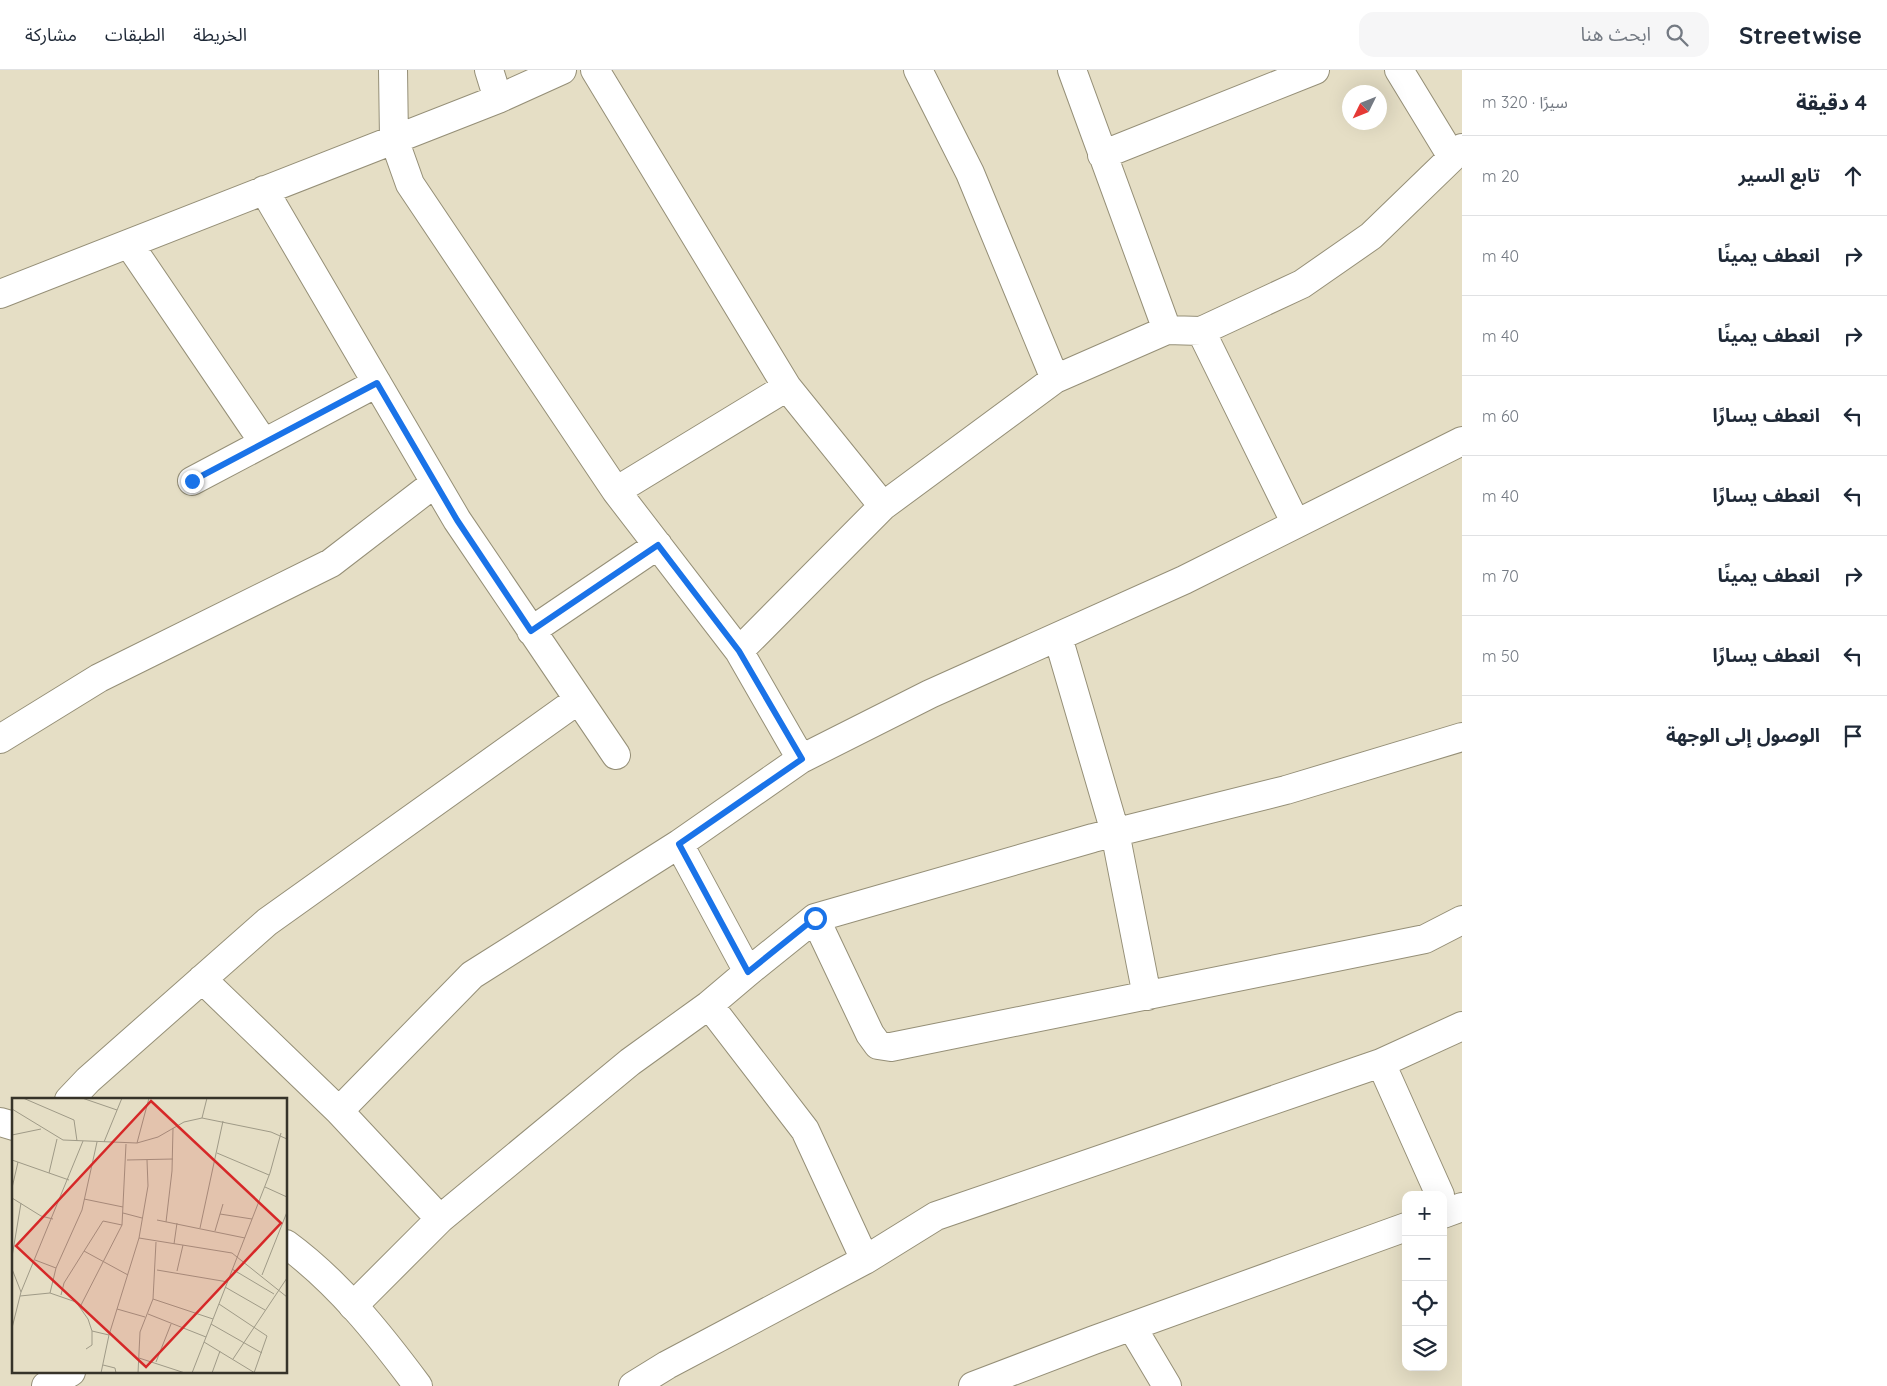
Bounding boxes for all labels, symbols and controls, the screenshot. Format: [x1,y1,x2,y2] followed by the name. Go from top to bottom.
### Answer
[1359,12,1709,57] search box
[1739,20,1862,50] text: Streetwise
[1663,21,1691,49] icon: search
[1580,22,1651,46] text: ابحث هنا
[25,23,77,46] text: مشاركة
[105,23,165,46] text: الطبقات
[193,23,247,46] text: الخريطة
[1342,85,1387,130] north arrow
[1796,89,1867,115] text: 4 دقيقة
[1482,92,1568,112] text: سيرًا · 320 m
[1839,162,1867,190] icon: ahead
[1738,163,1820,187] text: تابع السير
[1482,166,1519,186] text: 20 m
[1839,242,1867,270] icon: right
[1718,243,1820,267] text: انعطف يمينًا
[1482,246,1519,266] text: 40 m
[1839,322,1867,350] icon: right
[1718,323,1820,347] text: انعطف يمينًا
[1482,326,1519,346] text: 40 m
[1839,402,1867,430] icon: left
[1713,403,1820,427] text: انعطف يسارًا
[1482,406,1519,426] text: 60 m
[181,470,204,493] route end
[1839,482,1867,510] icon: left
[1713,483,1820,507] text: انعطف يسارًا
[1482,486,1519,506] text: 40 m
[1839,562,1867,590] icon: right
[1718,563,1820,587] text: انعطف يمينًا
[1482,566,1519,586] text: 70 m
[1839,642,1867,670] icon: left
[1713,643,1820,667] text: انعطف يسارًا
[1482,646,1519,666] text: 50 m
[1839,722,1867,750] icon: arrive
[1666,723,1820,747] text: الوصول إلى الوجهة
[804,907,827,930] route start
[12,1098,288,1374] inset map
[1402,1191,1447,1371] map controls
[1402,1191,1447,1236] button: +
[1402,1236,1447,1281] button: −
[1402,1281,1447,1326] button: locate
[1402,1326,1447,1371] button: layers

